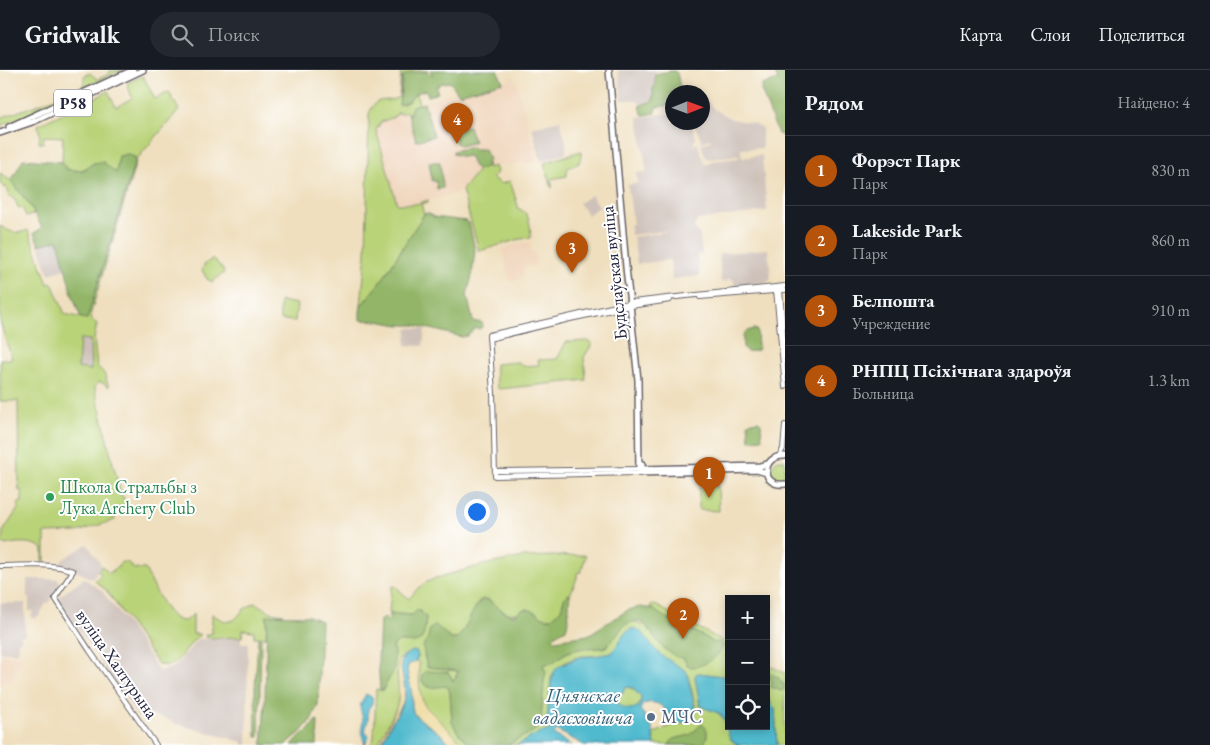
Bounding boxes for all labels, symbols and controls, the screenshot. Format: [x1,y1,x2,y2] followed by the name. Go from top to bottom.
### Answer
[150,12,500,57] search box
[25,19,120,50] text: Gridwalk
[168,21,196,49] icon: search
[208,22,260,47] text: Поиск
[960,23,1003,46] text: Карта
[1031,23,1070,46] text: Слои
[1098,23,1185,46] text: Поделиться
[665,85,710,130] north arrow
[54,89,92,116] road number: Р58
[805,89,864,116] text: Рядом
[1118,92,1190,113] text: Найдено: 4
[441,103,473,144] pin: 4
[852,148,960,173] text: Форэст Парк
[817,160,825,181] text: 1
[1151,160,1190,181] text: 830 m
[852,173,888,194] text: Парк
[595,204,632,341] street label: Будслаўская вуліца
[852,218,962,243] text: Lakeside Park
[817,230,825,251] text: 2
[1151,230,1190,251] text: 860 m
[556,232,588,273] pin: 3
[852,243,888,264] text: Парк
[852,288,935,313] text: Белпошта
[817,300,825,321] text: 3
[1151,300,1190,321] text: 910 m
[852,313,930,334] text: Учреждение
[852,358,1071,383] text: РНПЦ Псіхічнага здароўя
[817,370,825,391] text: 4
[1148,370,1190,391] text: 1.3 km
[852,383,914,404] text: Больница
[693,457,725,498] pin: 1
[60,475,197,519] place label: Школа Стральбы з Лука Archery Club
[44,491,56,503] marker: Школа Стральбы з Лука Archery Club
[464,499,490,525] your location
[725,595,770,730] map controls
[725,595,770,640] button: +
[667,598,699,639] pin: 2
[71,604,164,724] street label: вуліца Халтурына
[725,640,770,685] button: −
[533,683,633,730] water label: Цнянскае вадасховішча
[725,685,770,730] button: locate
[661,705,702,728] place label: МЧС
[645,711,657,723] marker: МЧС

